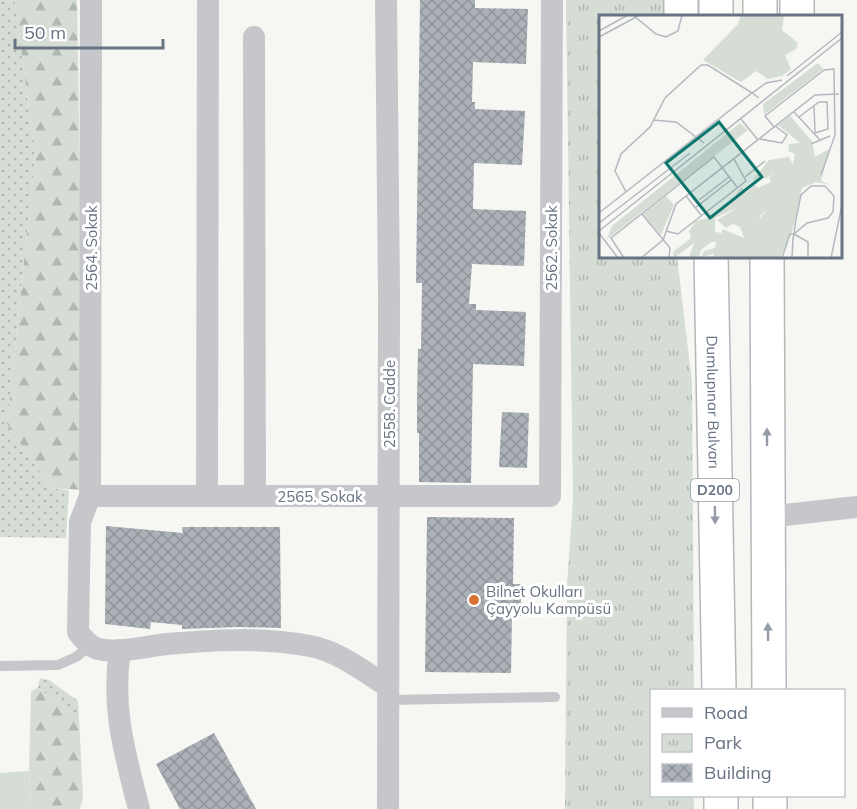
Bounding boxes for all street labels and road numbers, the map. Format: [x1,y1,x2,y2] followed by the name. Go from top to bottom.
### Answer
[82,205,101,291] street label: 2564. Sokak
[542,205,561,291] street label: 2562. Sokak
[703,335,724,469] street label: Dumlupınar Bulvarı
[380,360,399,448] street label: 2558. Cadde
[691,479,739,501] road number: D200
[277,487,363,506] street label: 2565. Sokak

